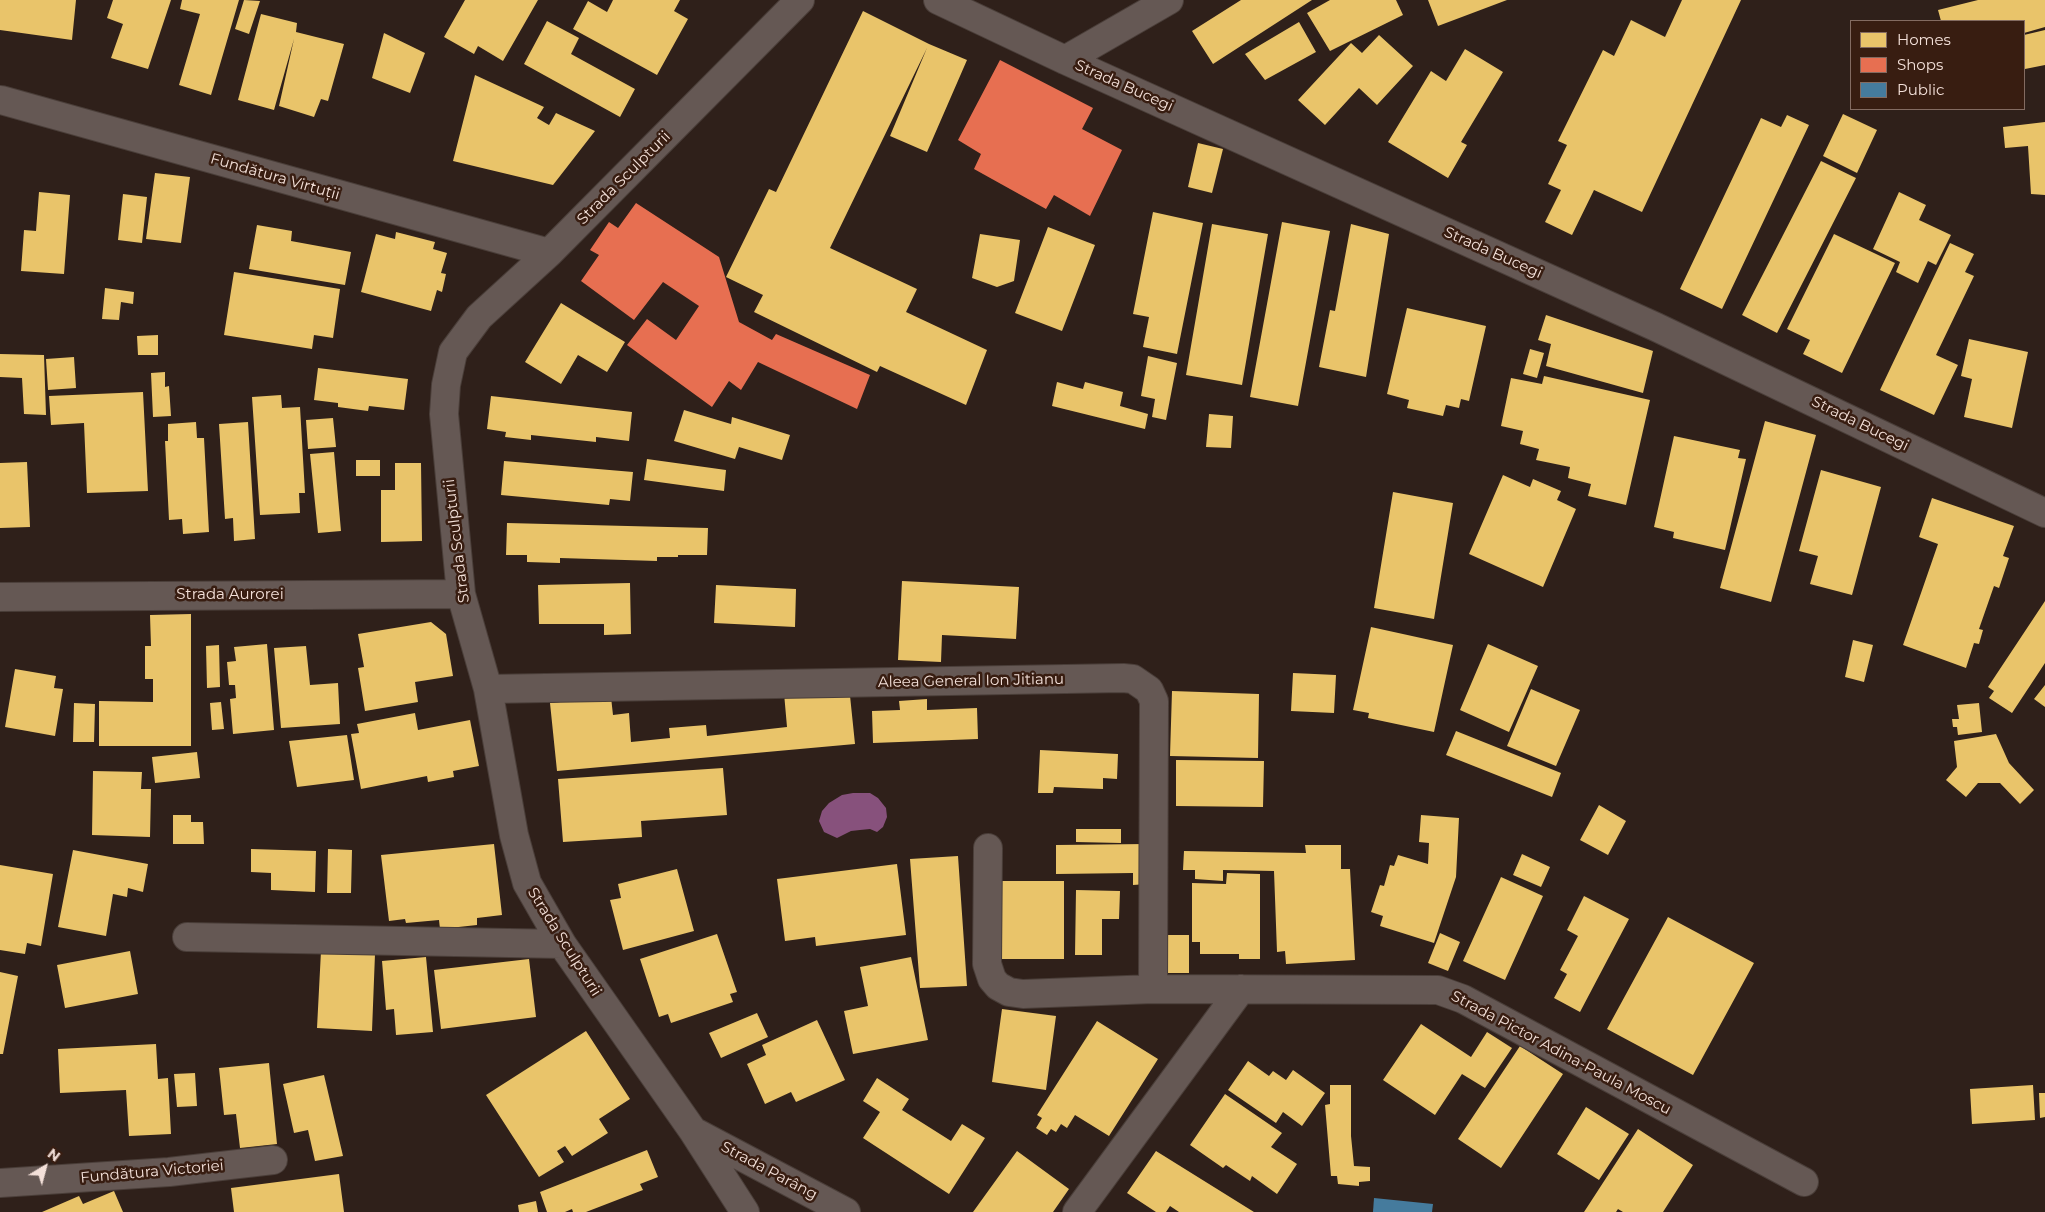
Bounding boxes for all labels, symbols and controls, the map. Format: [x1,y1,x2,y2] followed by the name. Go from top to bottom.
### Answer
[1850,20,2025,110] legend
[1897,30,1951,49] text: Homes
[1897,55,1943,74] text: Shops
[1072,56,1176,116] street label: Strada Bucegi
[1897,80,1945,99] text: Public
[574,128,674,228] street label: Strada Sculpturii
[208,150,342,204] street label: Fundătura Virtuții
[1441,223,1545,283] street label: Strada Bucegi
[1809,393,1911,455] street label: Strada Bucegi
[440,478,474,604] street label: Strada Sculpturii
[176,586,284,604] street label: Strada Aurorei
[878,670,1064,692] street label: Aleea General Ion Jitianu
[523,884,605,1000] street label: Strada Sculpturii
[1448,987,1674,1119] street label: Strada Pictor Adina-Paula Moscu
[718,1138,820,1204] street label: Strada Parâng
[20,1142,70,1192] north arrow
[44,1144,64,1166] text: N
[80,1157,224,1187] street label: Fundătura Victoriei

